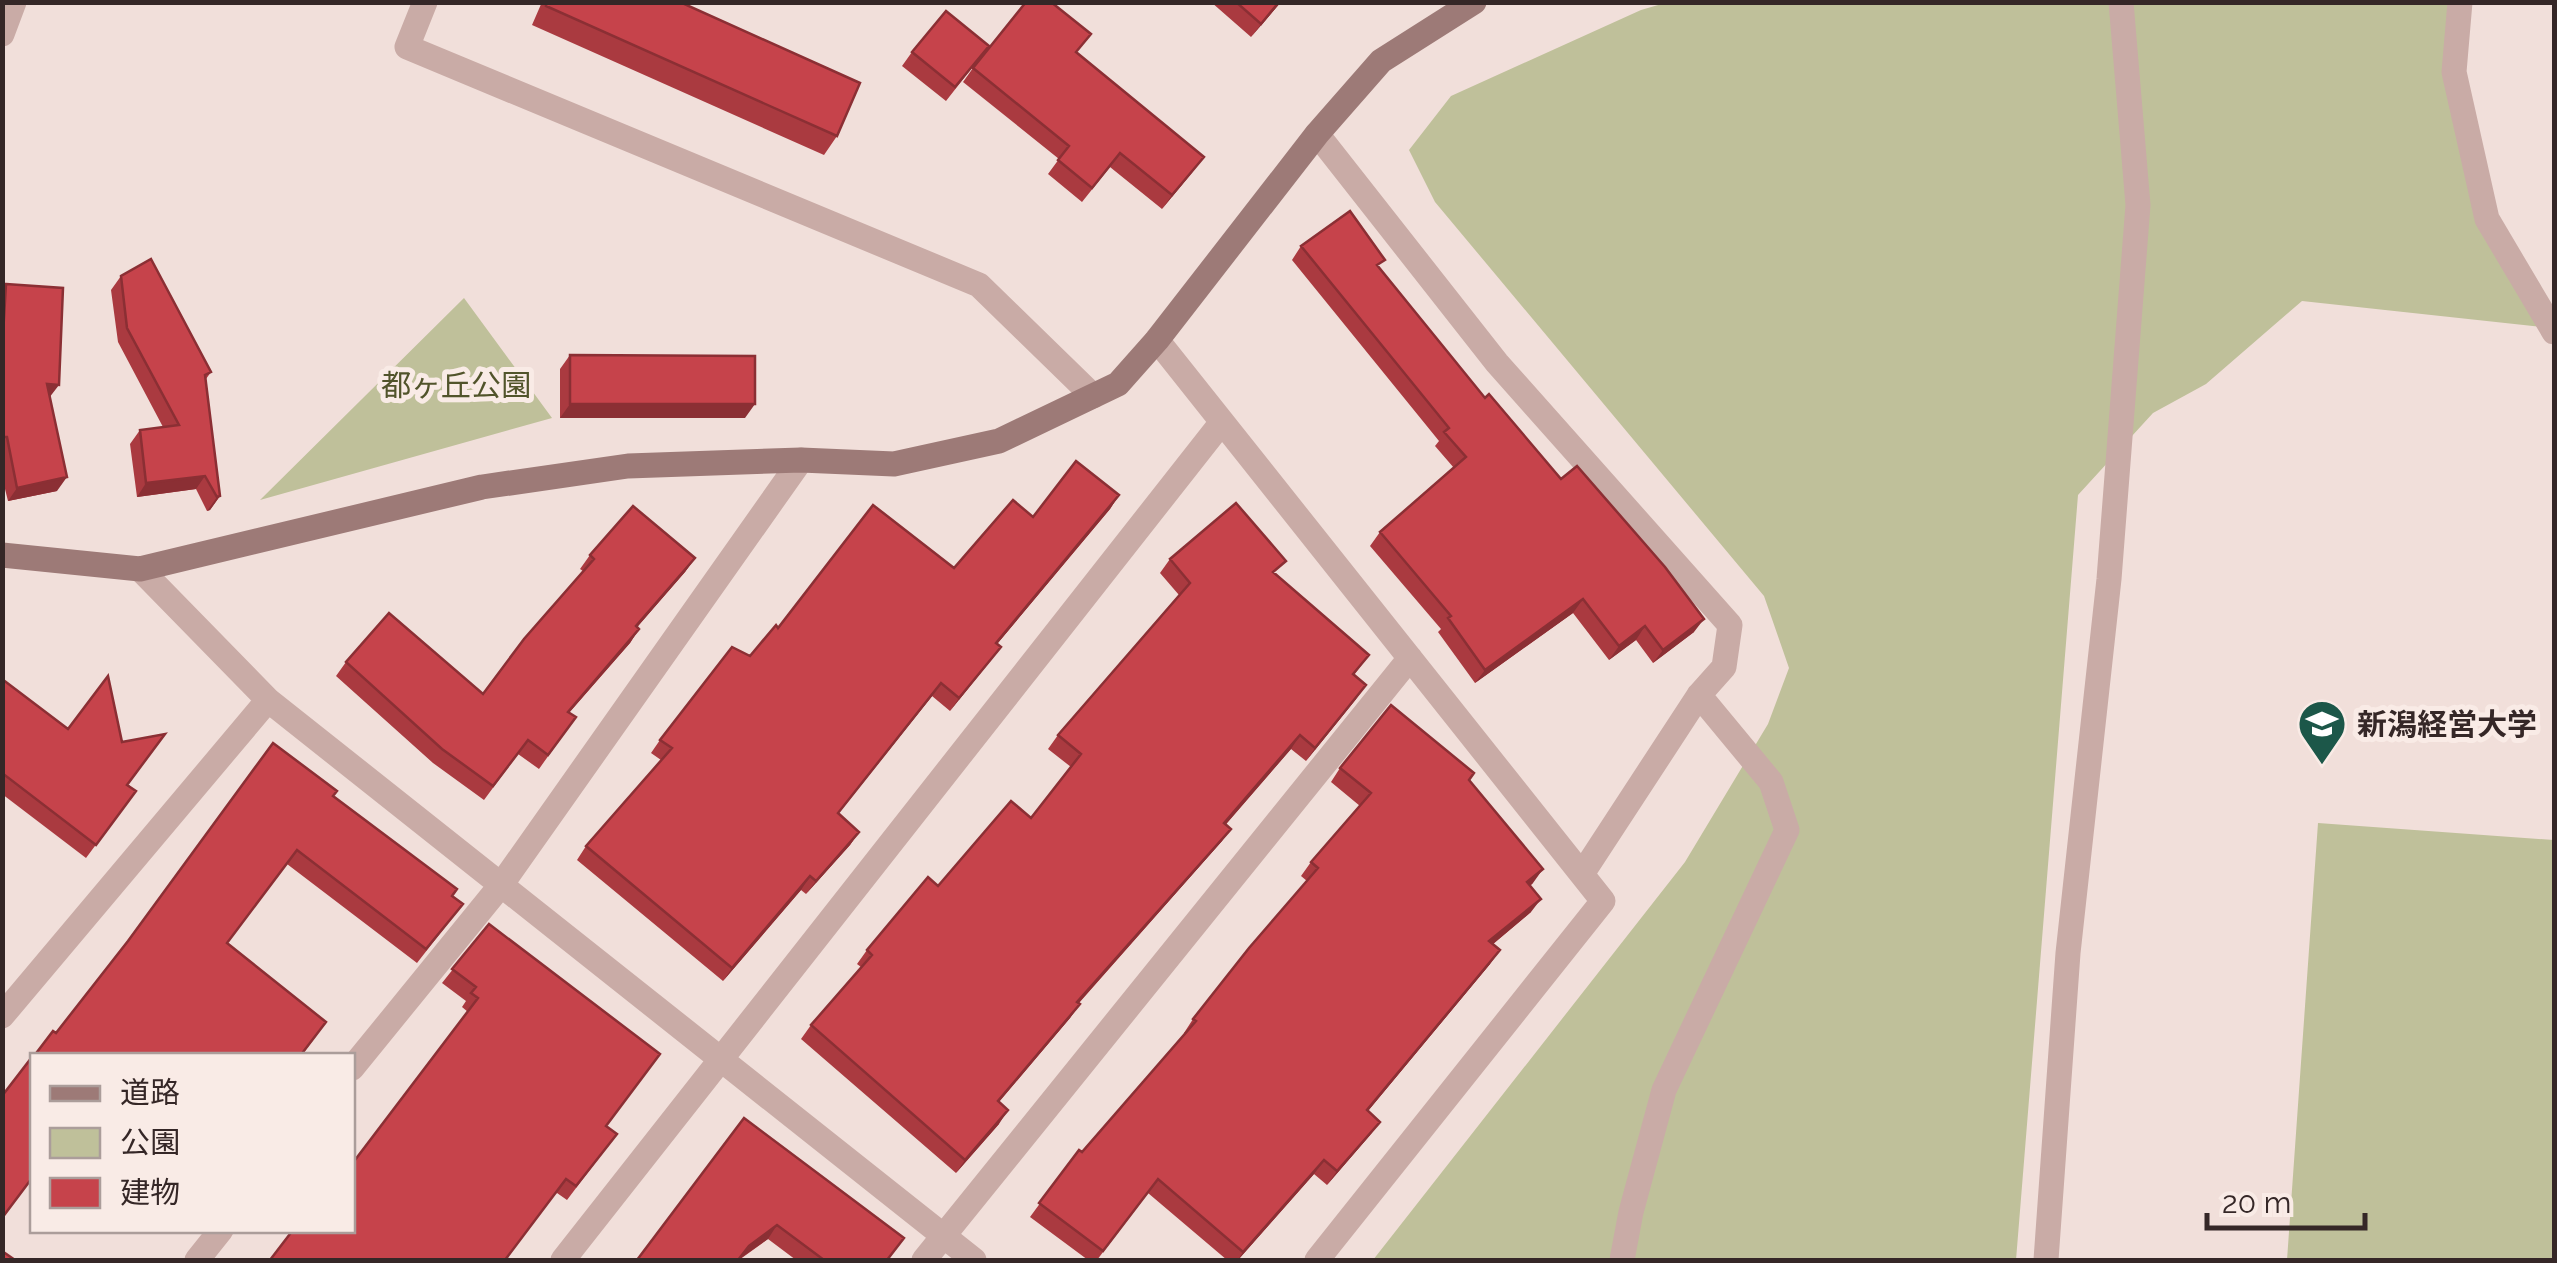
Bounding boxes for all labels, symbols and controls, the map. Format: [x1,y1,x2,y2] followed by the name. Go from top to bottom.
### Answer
[381,368,531,403] park label: 都ヶ丘公園
[2296,698,2348,766] school or university icon: 新潟経営大学
[2357,707,2537,742] place label: 新潟経営大学
[30,1053,355,1233] legend
[120,1075,180,1110] text: 道路
[120,1125,180,1160] text: 公園
[2207,1168,2364,1230] scale bar
[120,1175,180,1210] text: 建物
[2222,1185,2291,1220] text: 20 m

